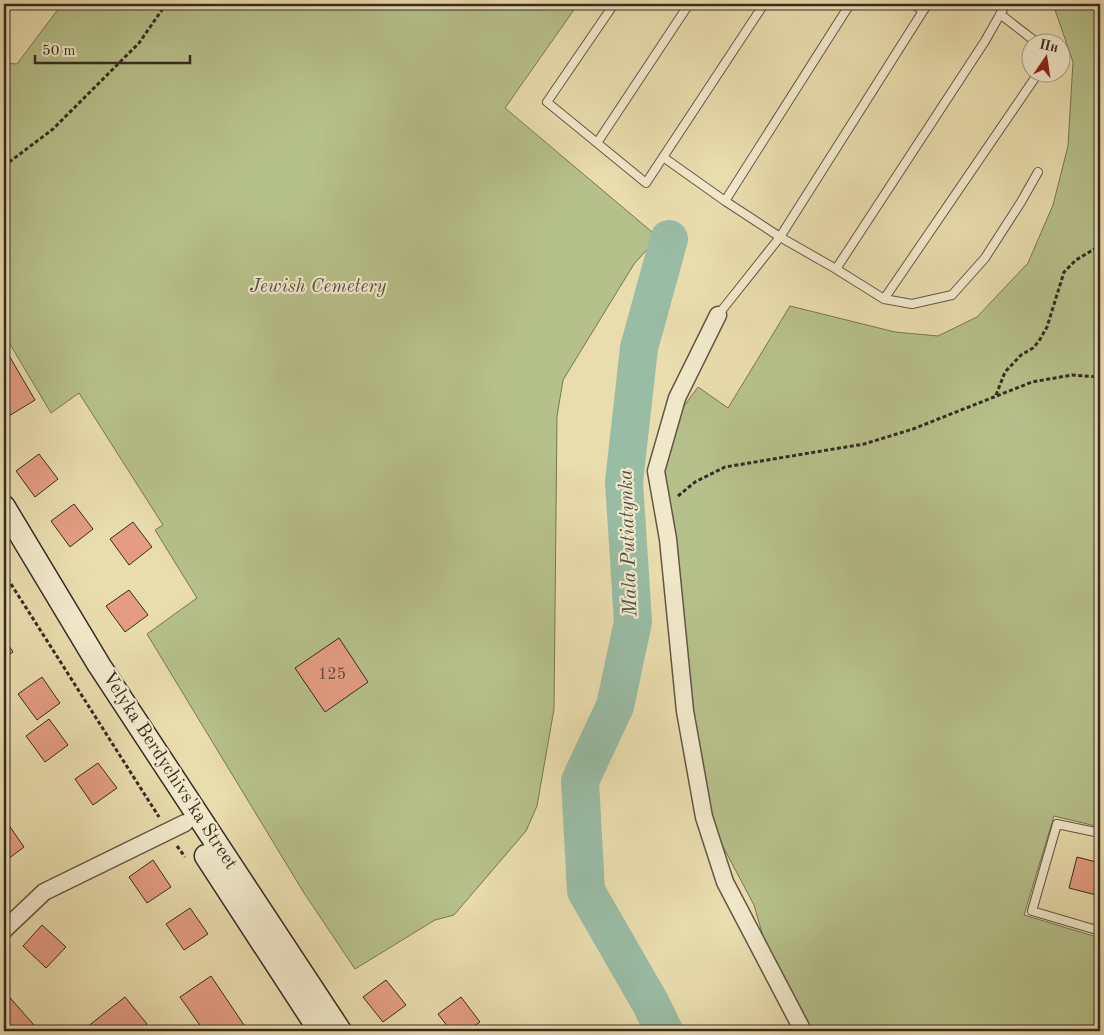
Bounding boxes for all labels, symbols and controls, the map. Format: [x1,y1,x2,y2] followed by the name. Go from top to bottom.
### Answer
[35,32,190,64] scale bar
[1022,32,1072,82] north arrow
[1038,37,1060,55] text: Пн
[42,44,76,59] text: 50 m
[250,278,386,297] park label: Jewish Cemetery
[616,469,642,618] water label: Mala Putiatynka
[318,667,346,683] house number: 125
[98,669,240,873] street label: Velyka Berdychivs'ka Street

